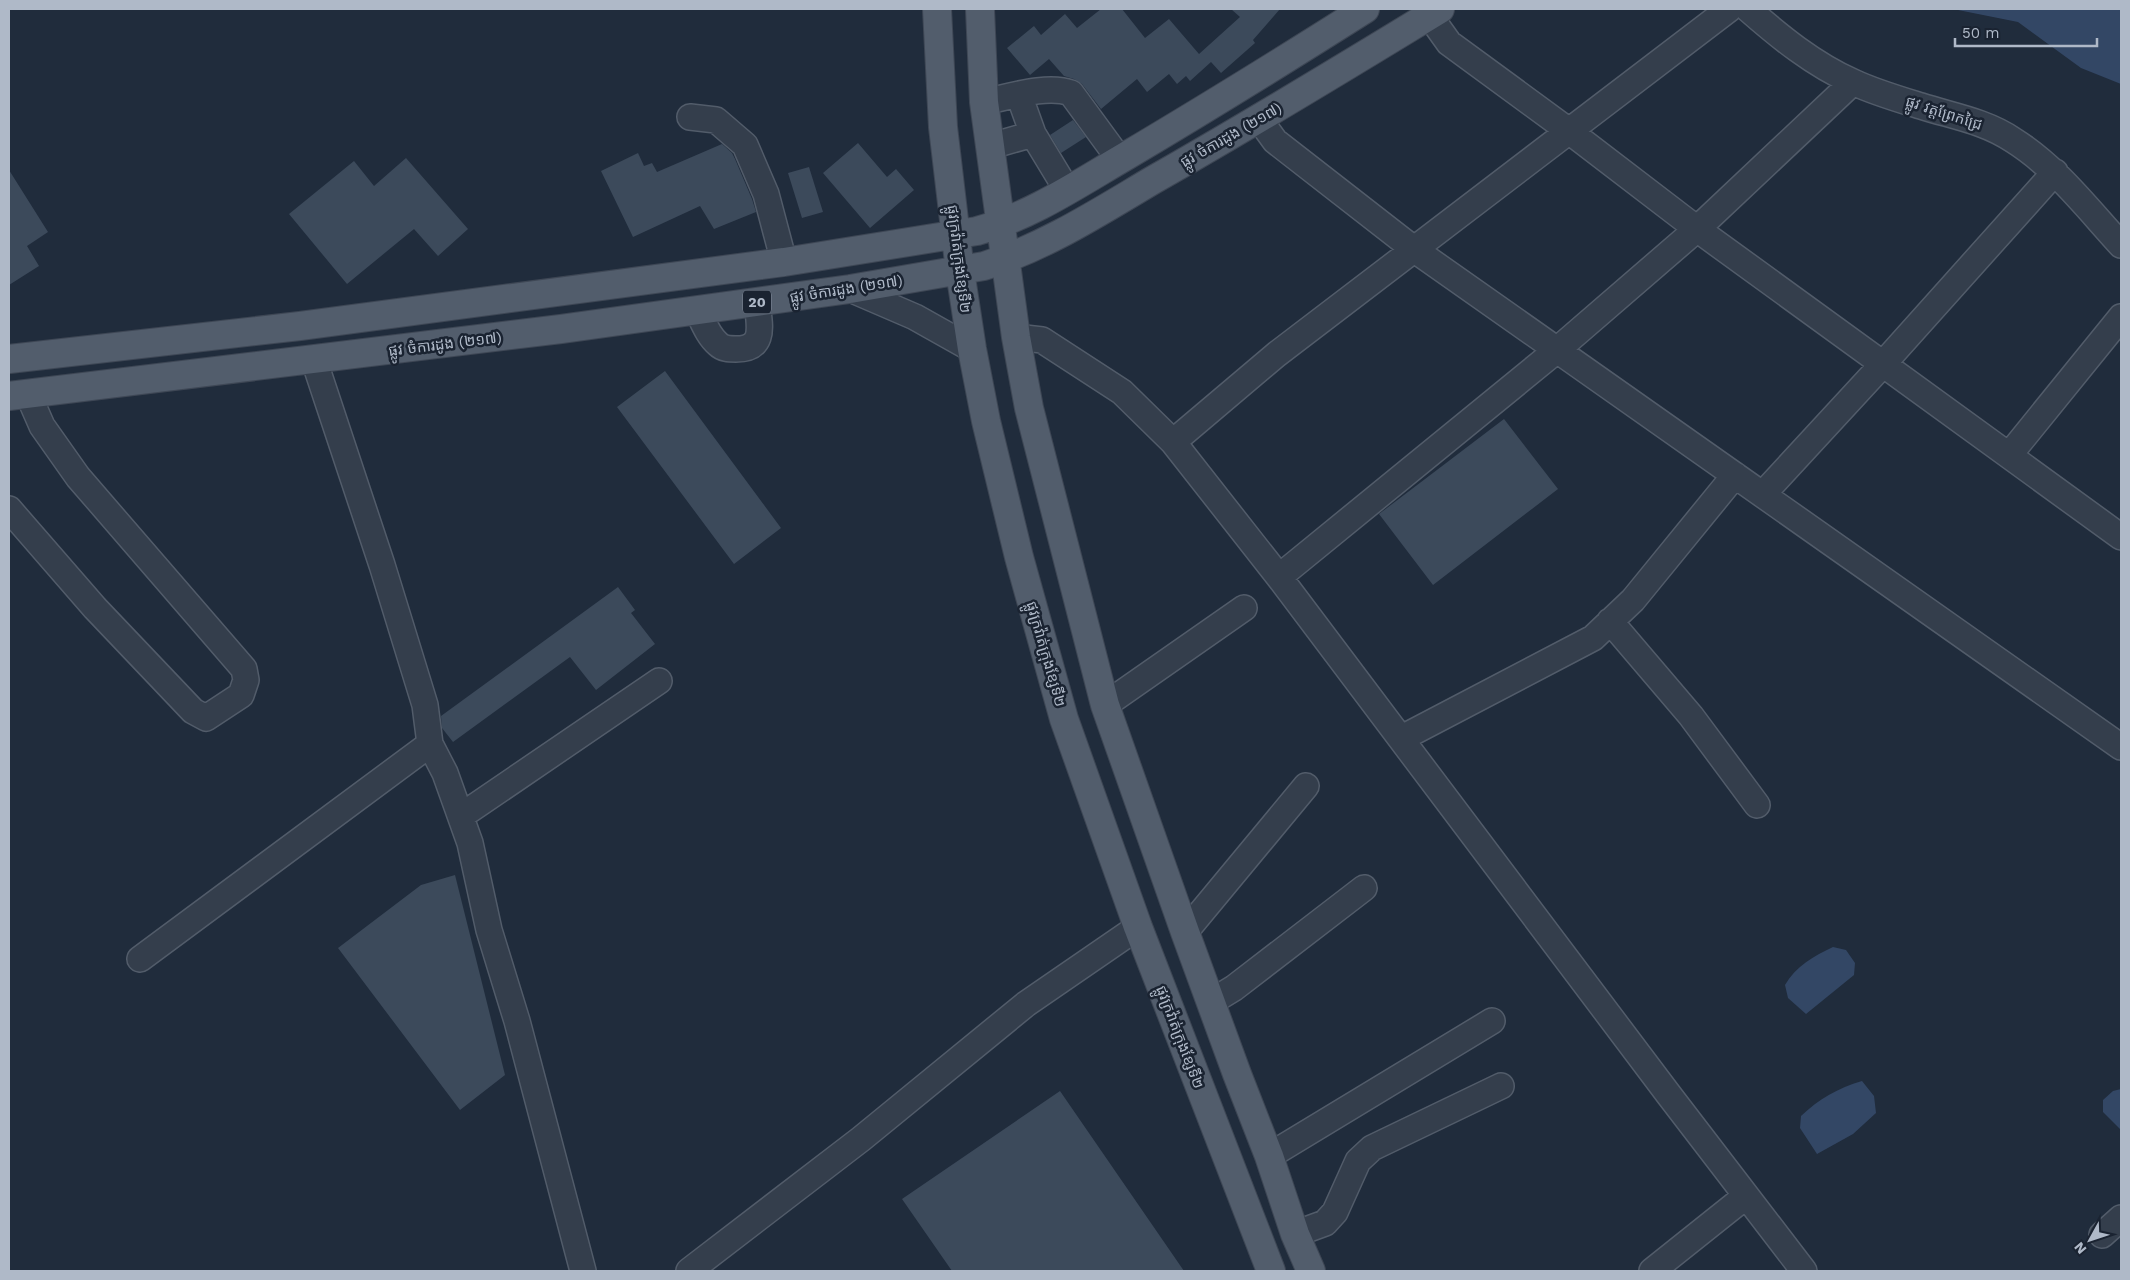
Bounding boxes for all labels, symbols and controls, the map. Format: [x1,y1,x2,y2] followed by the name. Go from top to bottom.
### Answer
[1955,15,2098,47] scale bar
[1962,24,1999,42] text: 50 m
[1902,92,1985,138] street label: ផ្លូវ វត្តព្រែកជ្រៃ
[1177,99,1287,175] street label: ផ្លូវ ចំការដូង (២១៧)
[939,204,975,315] street label: ផ្លូវក្រវ៉ាត់ក្រុងខ្សែទី២
[788,271,904,311] street label: ផ្លូវ ចំការដូង (២១៧)
[743,290,771,314] road number: 20
[387,328,503,364] street label: ផ្លូវ ចំការដូង (២១៧)
[1018,599,1070,710] street label: ផ្លូវក្រវ៉ាត់ក្រុងខ្សែទី២
[1148,983,1208,1093] street label: ផ្លូវក្រវ៉ាត់ក្រុងខ្សែទី២
[2065,1215,2115,1265] north arrow
[2071,1239,2090,1257] text: N

